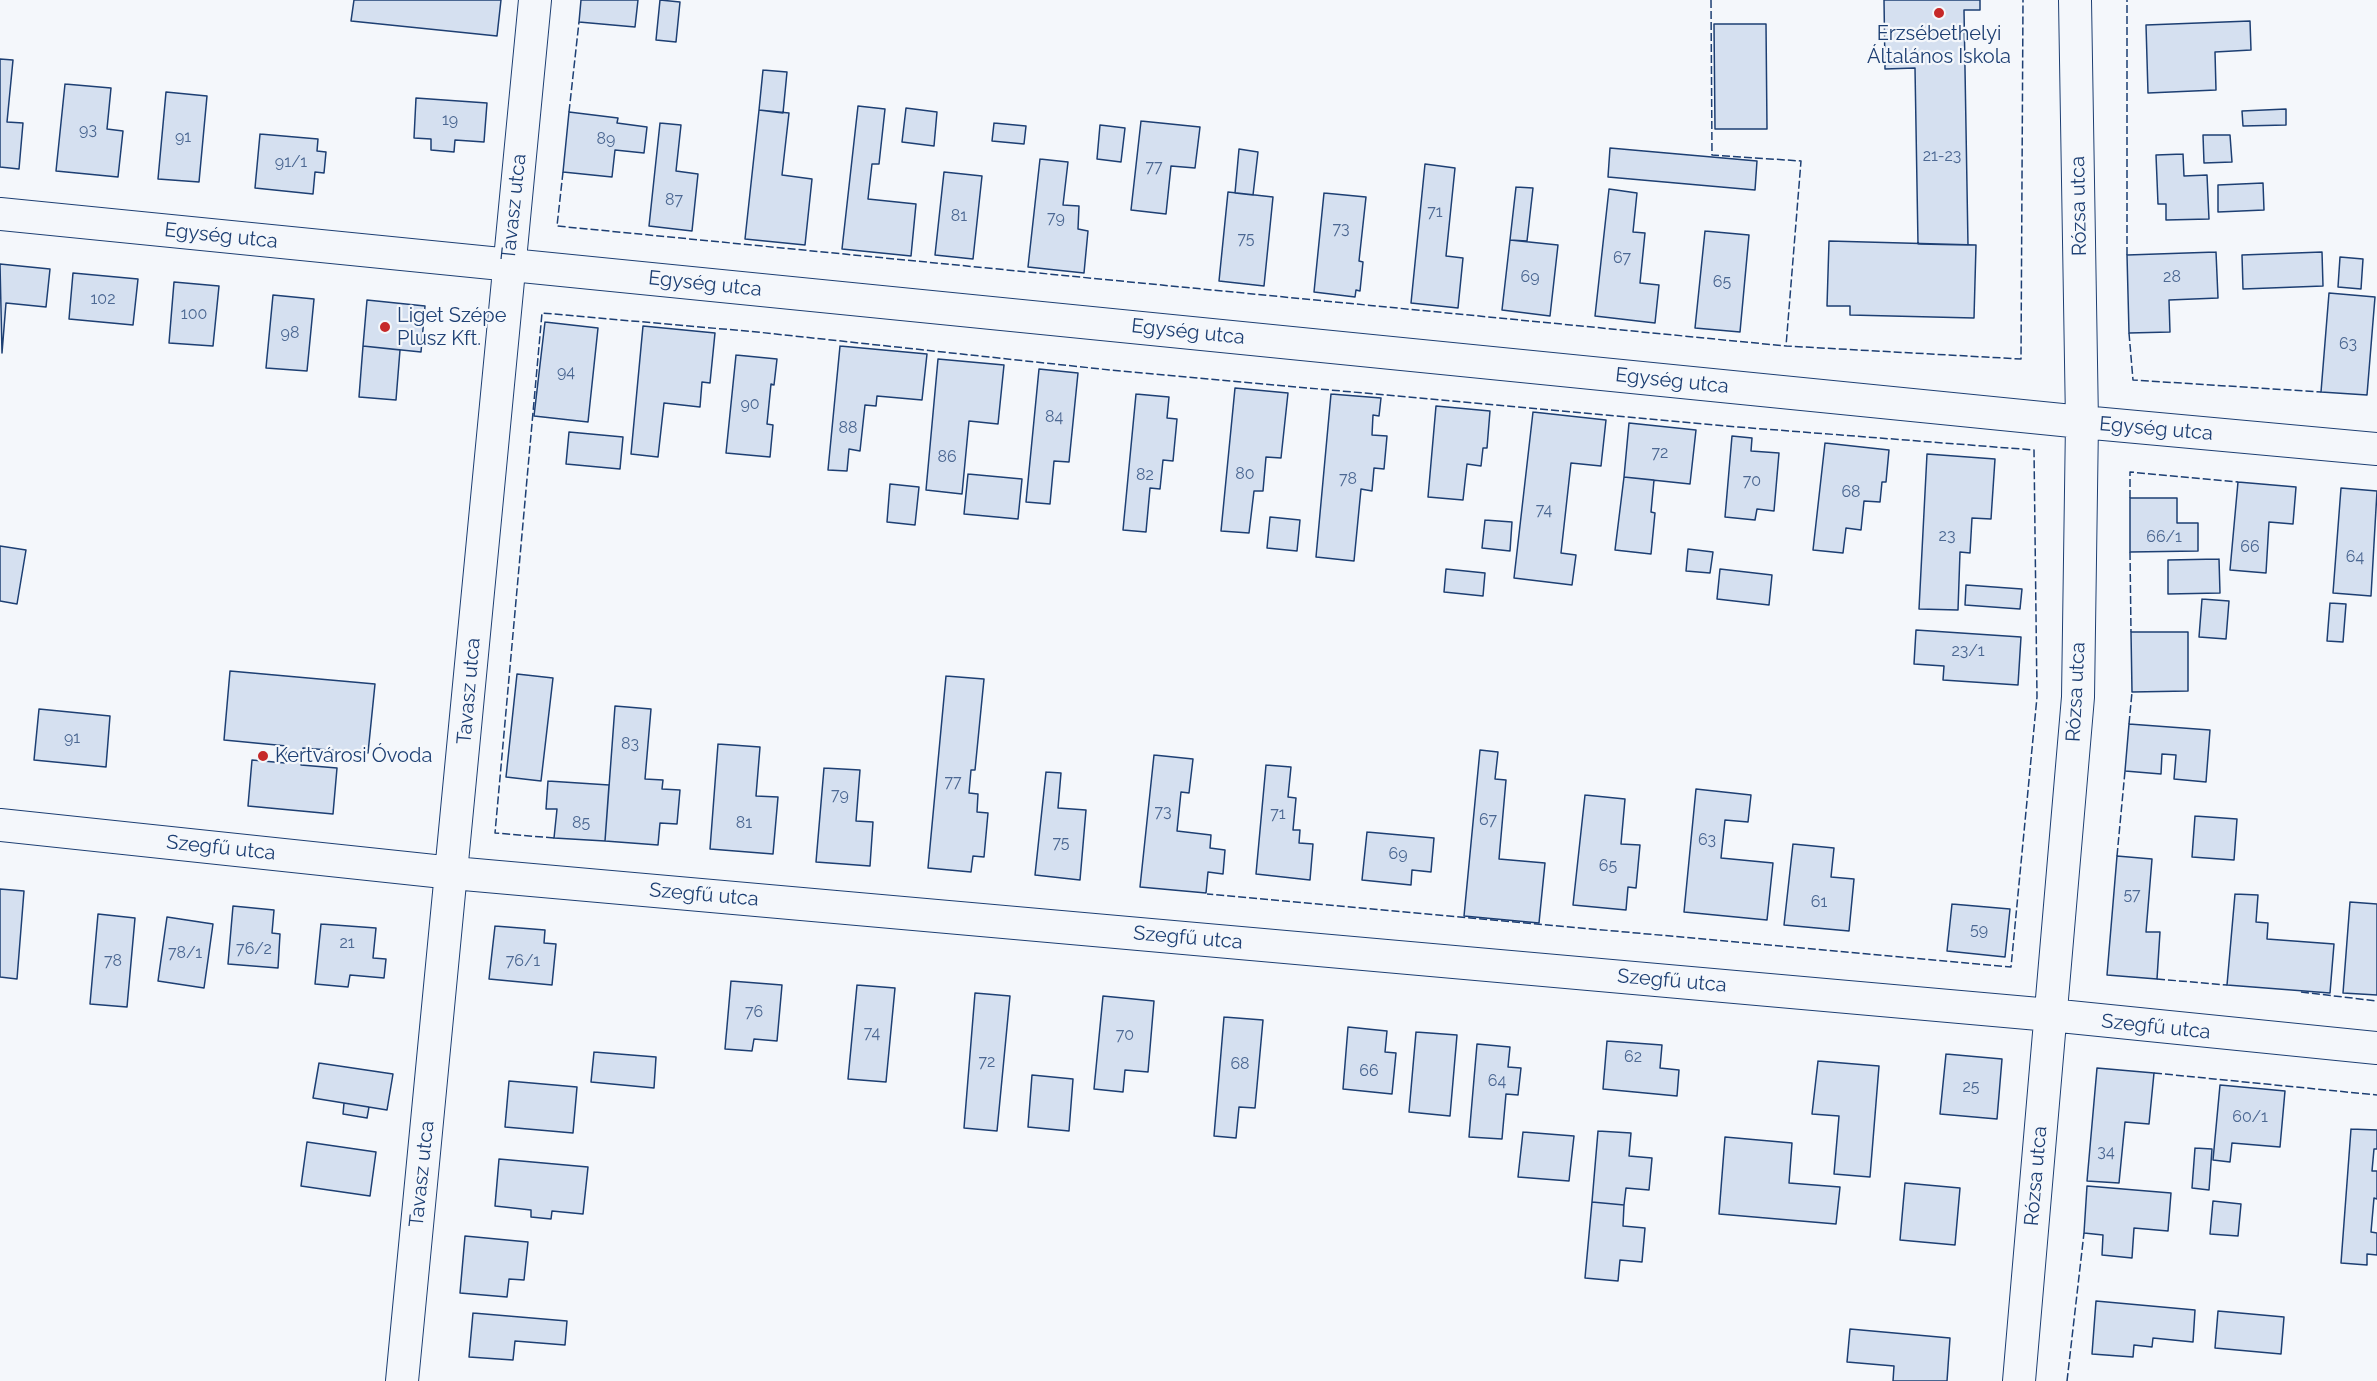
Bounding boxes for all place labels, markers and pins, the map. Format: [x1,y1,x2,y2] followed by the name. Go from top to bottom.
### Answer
[1932,6,1946,20] marker: Erzsébethelyi Általános Iskola
[1867,22,2011,69] place label: Erzsébethelyi Általános Iskola
[397,304,506,351] place label: Liget Szépe Plusz Kft.
[378,320,392,334] marker: Liget Szépe Plusz Kft.
[275,744,432,768] place label: Kertvárosi Óvoda
[256,749,270,763] marker: Kertvárosi Óvoda

